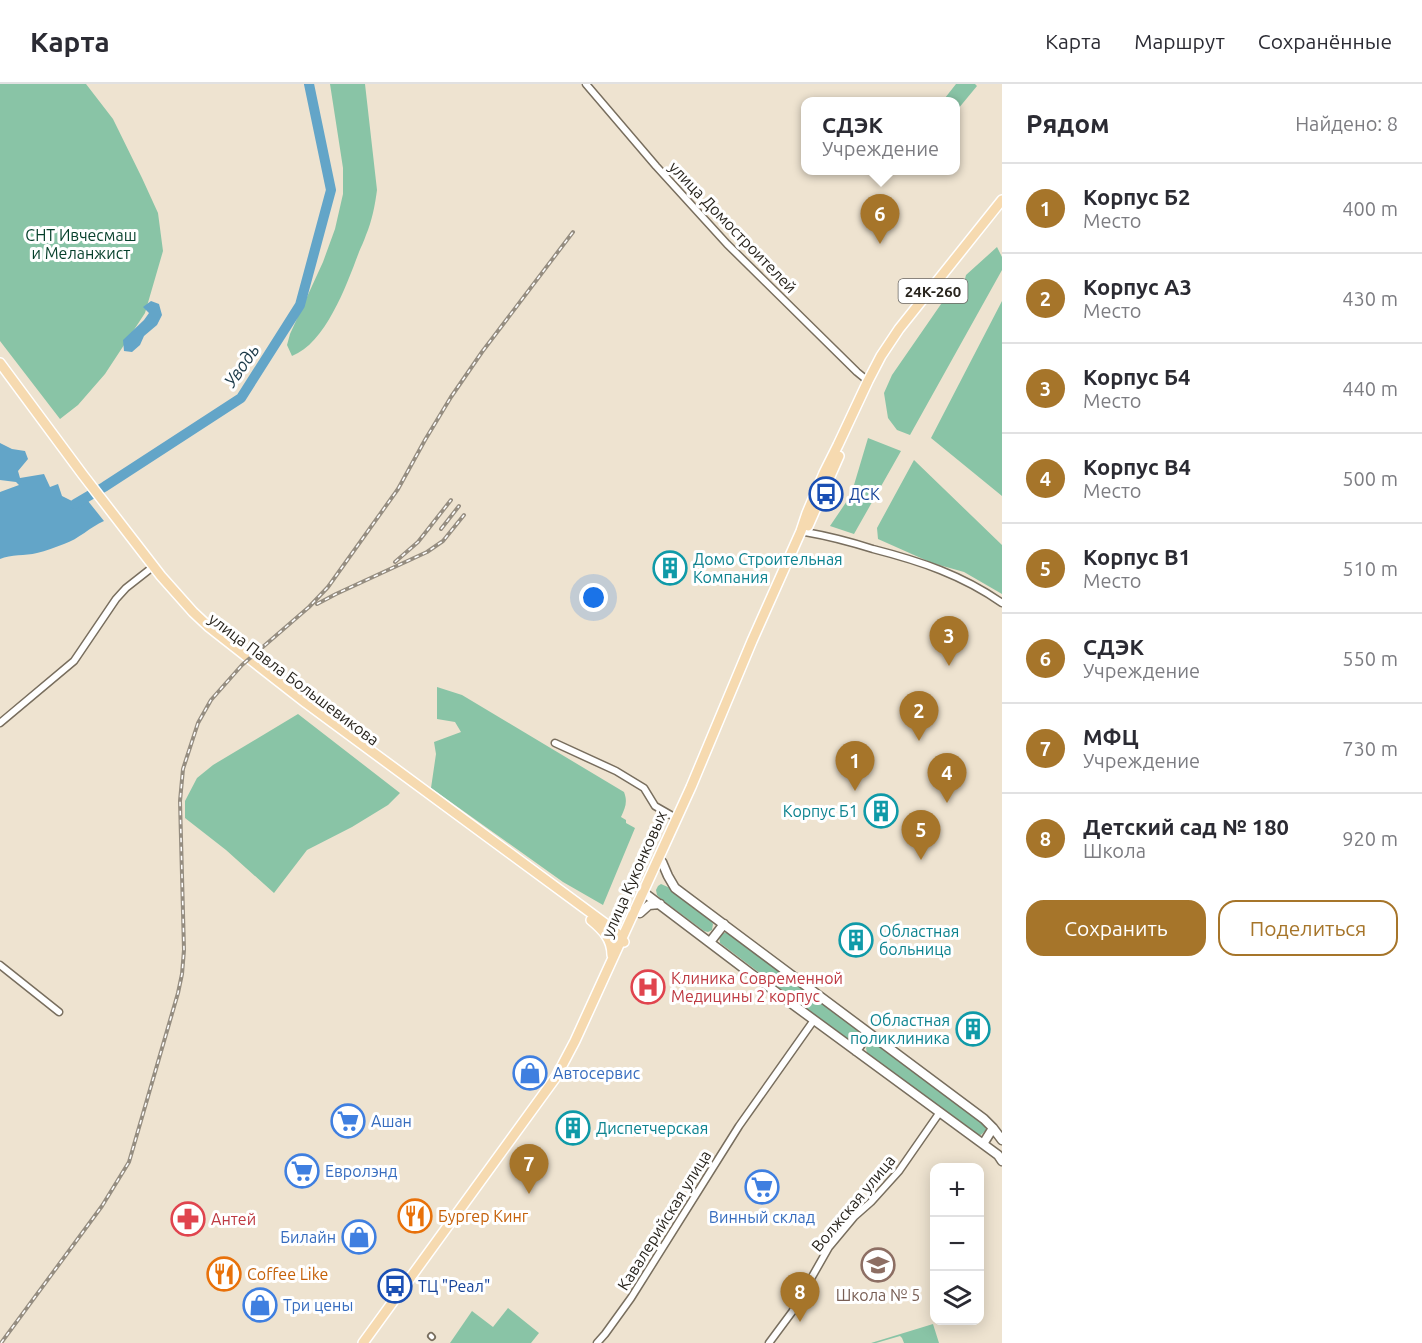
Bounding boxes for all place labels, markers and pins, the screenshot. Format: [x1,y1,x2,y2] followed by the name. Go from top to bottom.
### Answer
[860,194,900,244] pin: 6
[808,476,844,512] bus stop icon: ДСК
[849,485,880,503] place label: ДСК
[652,550,688,586] building icon: Домо Строительная Компания
[693,550,843,586] place label: Домо Строительная Компания
[930,616,968,666] pin: 3
[900,692,938,741] pin: 2
[836,742,874,791] pin: 1
[928,754,966,803] pin: 4
[863,793,899,829] building icon: Корпус Б1
[783,802,858,820] place label: Корпус Б1
[902,810,940,860] pin: 5
[838,922,874,958] building icon: Областная больница
[879,922,959,958] place label: Областная больница
[630,969,666,1005] hospital icon: Клиника Современной Медицины 2 корпус
[671,969,843,1005] place label: Клиника Современной Медицины 2 корпус
[850,1011,950,1047] place label: Областная поликлиника
[955,1011,991,1047] building icon: Областная поликлиника
[512,1055,548,1091] shop icon: Автосервис
[553,1064,641,1082] place label: Автосервис
[330,1103,366,1139] supermarket icon: Ашан
[555,1110,591,1146] building icon: Диспетчерская
[371,1112,412,1130] place label: Ашан
[596,1119,708,1137] place label: Диспетчерская
[510,1144,548,1194] pin: 7
[284,1153,320,1189] supermarket icon: Евролэнд
[325,1162,397,1180] place label: Евролэнд
[744,1169,780,1205] supermarket icon: Винный склад
[397,1198,433,1234] restaurant icon: Бургер Кинг
[170,1201,206,1237] pharmacy icon: Антей
[438,1207,529,1225] place label: Бургер Кинг
[709,1208,815,1226] place label: Винный склад
[211,1210,256,1228] place label: Антей
[341,1219,377,1255] shop icon: Билайн
[280,1228,336,1246] place label: Билайн
[860,1247,896,1283] school or university icon: Школа № 5
[206,1256,242,1292] restaurant icon: Coffee Like
[247,1265,328,1283] place label: Coffee Like
[377,1268,413,1304] bus stop icon: ТЦ "Реал"
[780,1272,820,1322] pin: 8
[418,1277,490,1295] place label: ТЦ "Реал"
[836,1286,920,1304] place label: Школа № 5
[242,1287,278,1323] shop icon: Три цены
[283,1296,353,1314] place label: Три цены

